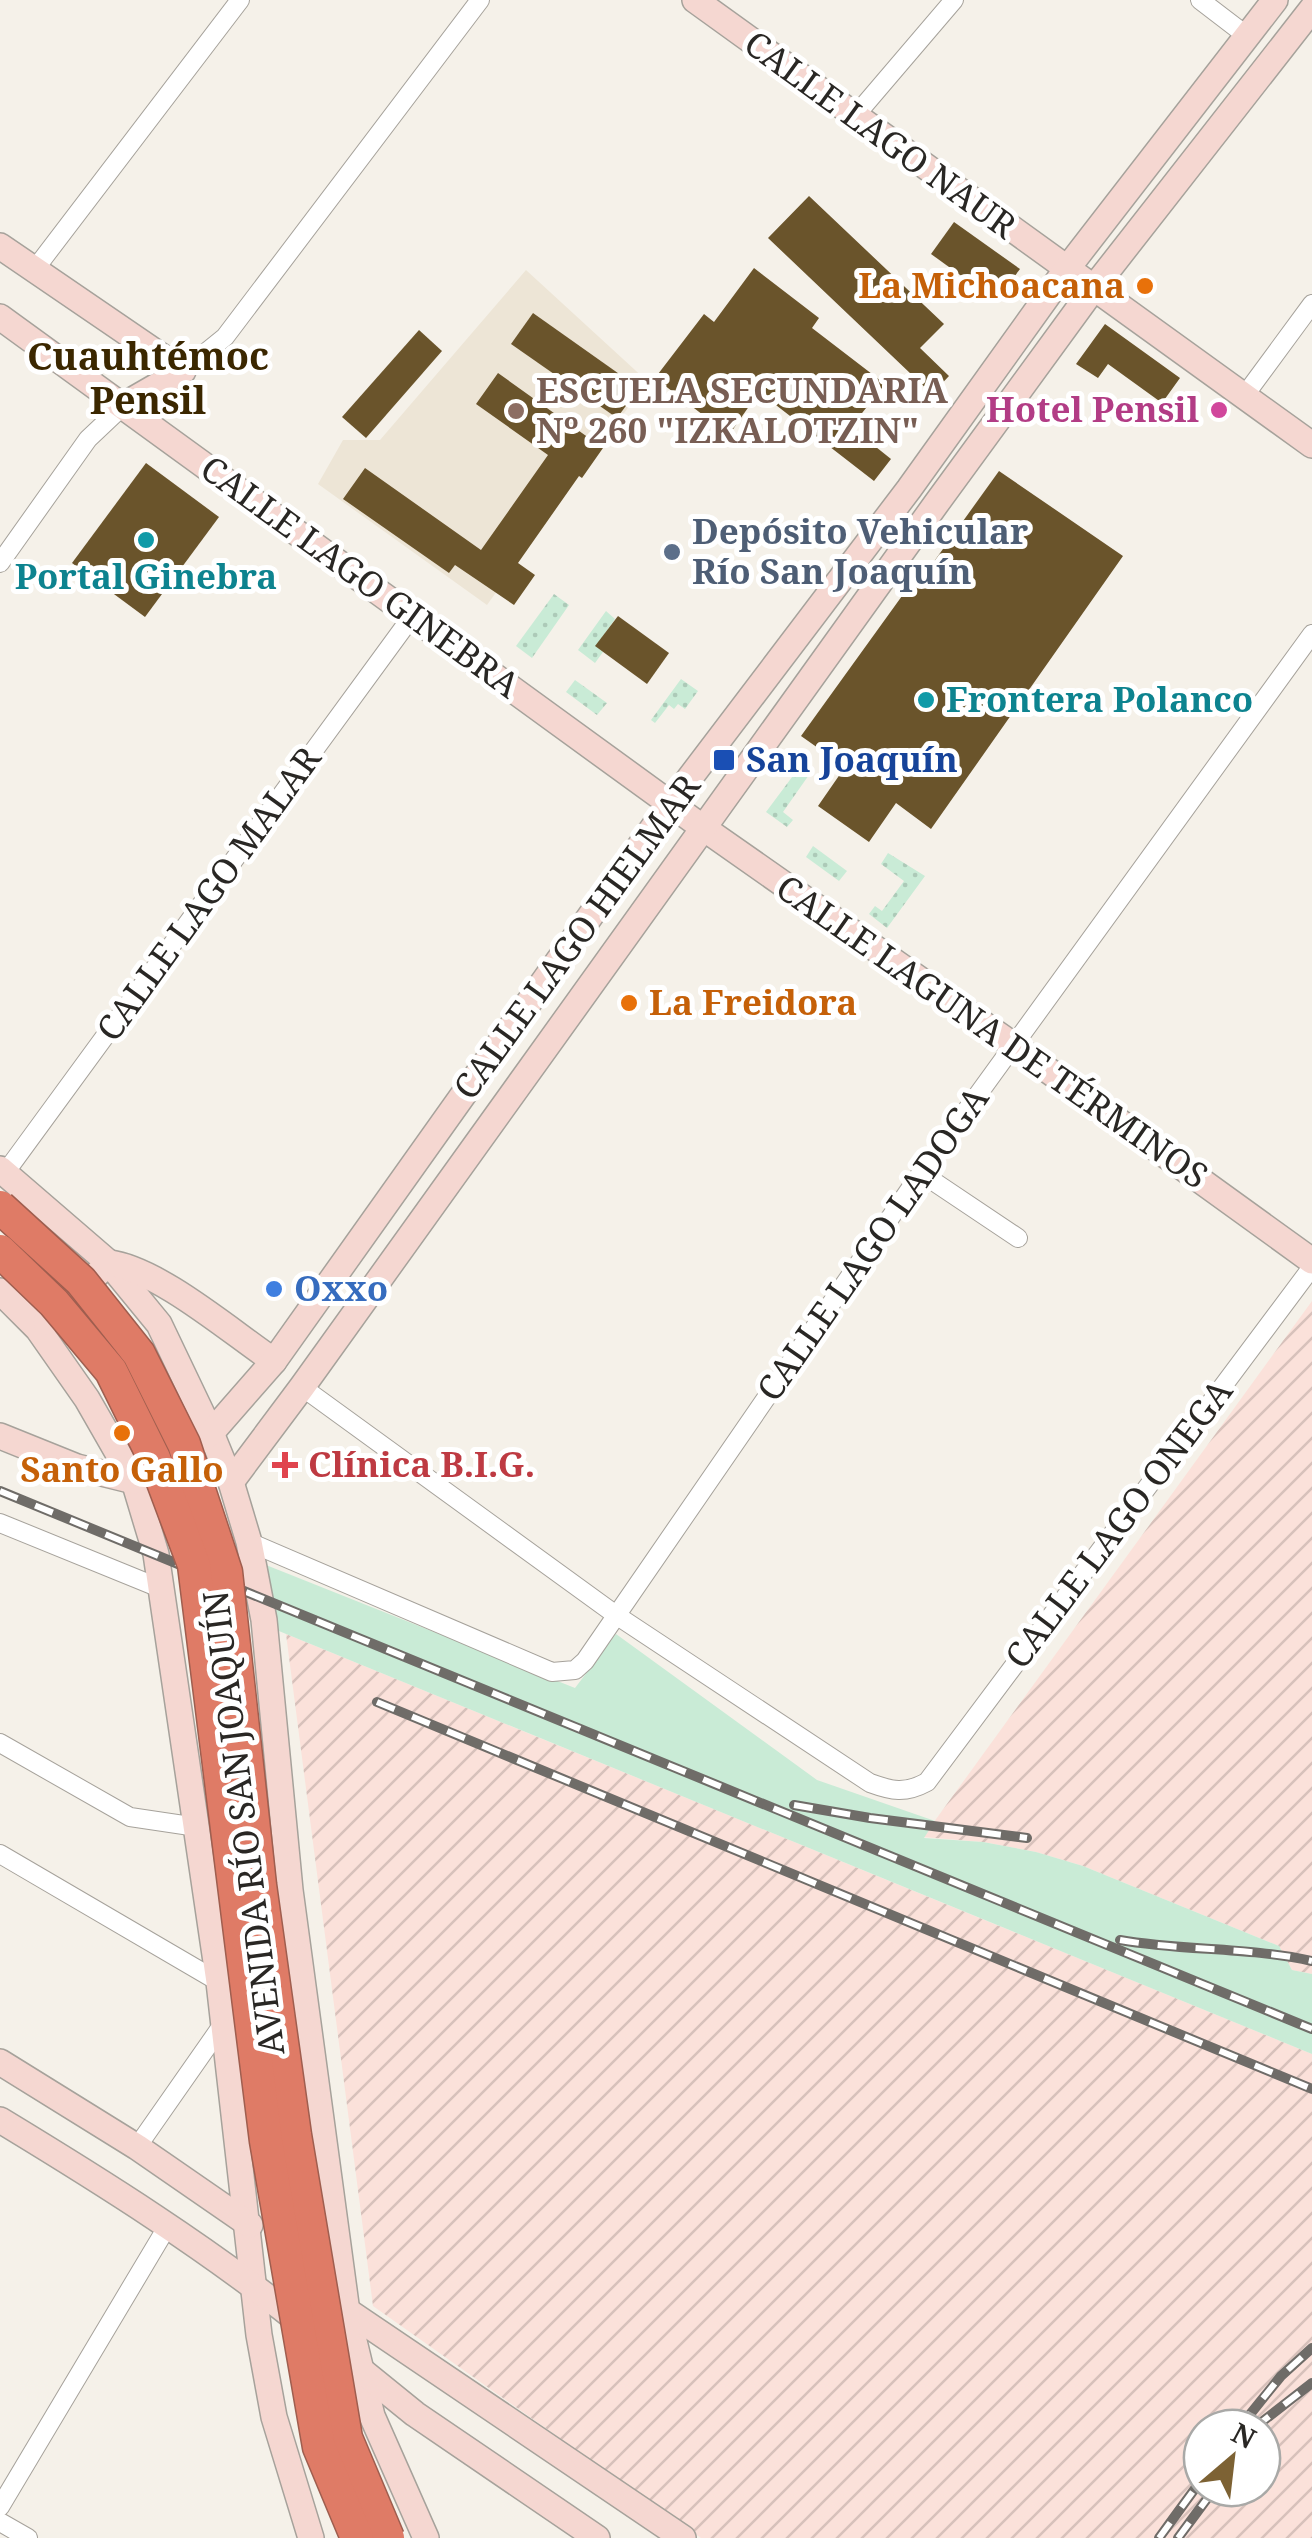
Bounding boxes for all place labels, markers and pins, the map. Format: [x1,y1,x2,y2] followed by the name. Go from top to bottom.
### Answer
[858,261,1125,308] place label: La Michoacana
[1134,275,1156,297] marker: La Michoacana
[536,366,949,453] place label: ESCUELA SECUNDARIA Nº 260 "IZKALOTZIN"
[986,385,1199,432] place label: Hotel Pensil
[1208,399,1230,421] marker: Hotel Pensil
[505,400,527,422] marker: ESCUELA SECUNDARIA Nº 260 "IZKALOTZIN"
[692,507,1028,594] place label: Depósito Vehicular Río San Joaquín
[135,529,157,551] marker: Portal Ginebra
[661,541,683,563] marker: Depósito Vehicular Río San Joaquín
[15,552,277,599] place label: Portal Ginebra
[946,675,1253,722] place label: Frontera Polanco
[915,689,937,711] marker: Frontera Polanco
[746,735,958,782] place label: San Joaquín
[711,747,737,773] marker: San Joaquín
[649,978,857,1025] place label: La Freidora
[618,992,640,1014] marker: La Freidora
[294,1264,388,1311] place label: Oxxo
[263,1278,285,1300] marker: Oxxo
[111,1422,133,1444] marker: Santo Gallo
[308,1440,535,1487] place label: Clínica B.I.G.
[20,1445,224,1492] place label: Santo Gallo
[272,1452,298,1478] marker: Clínica B.I.G.

